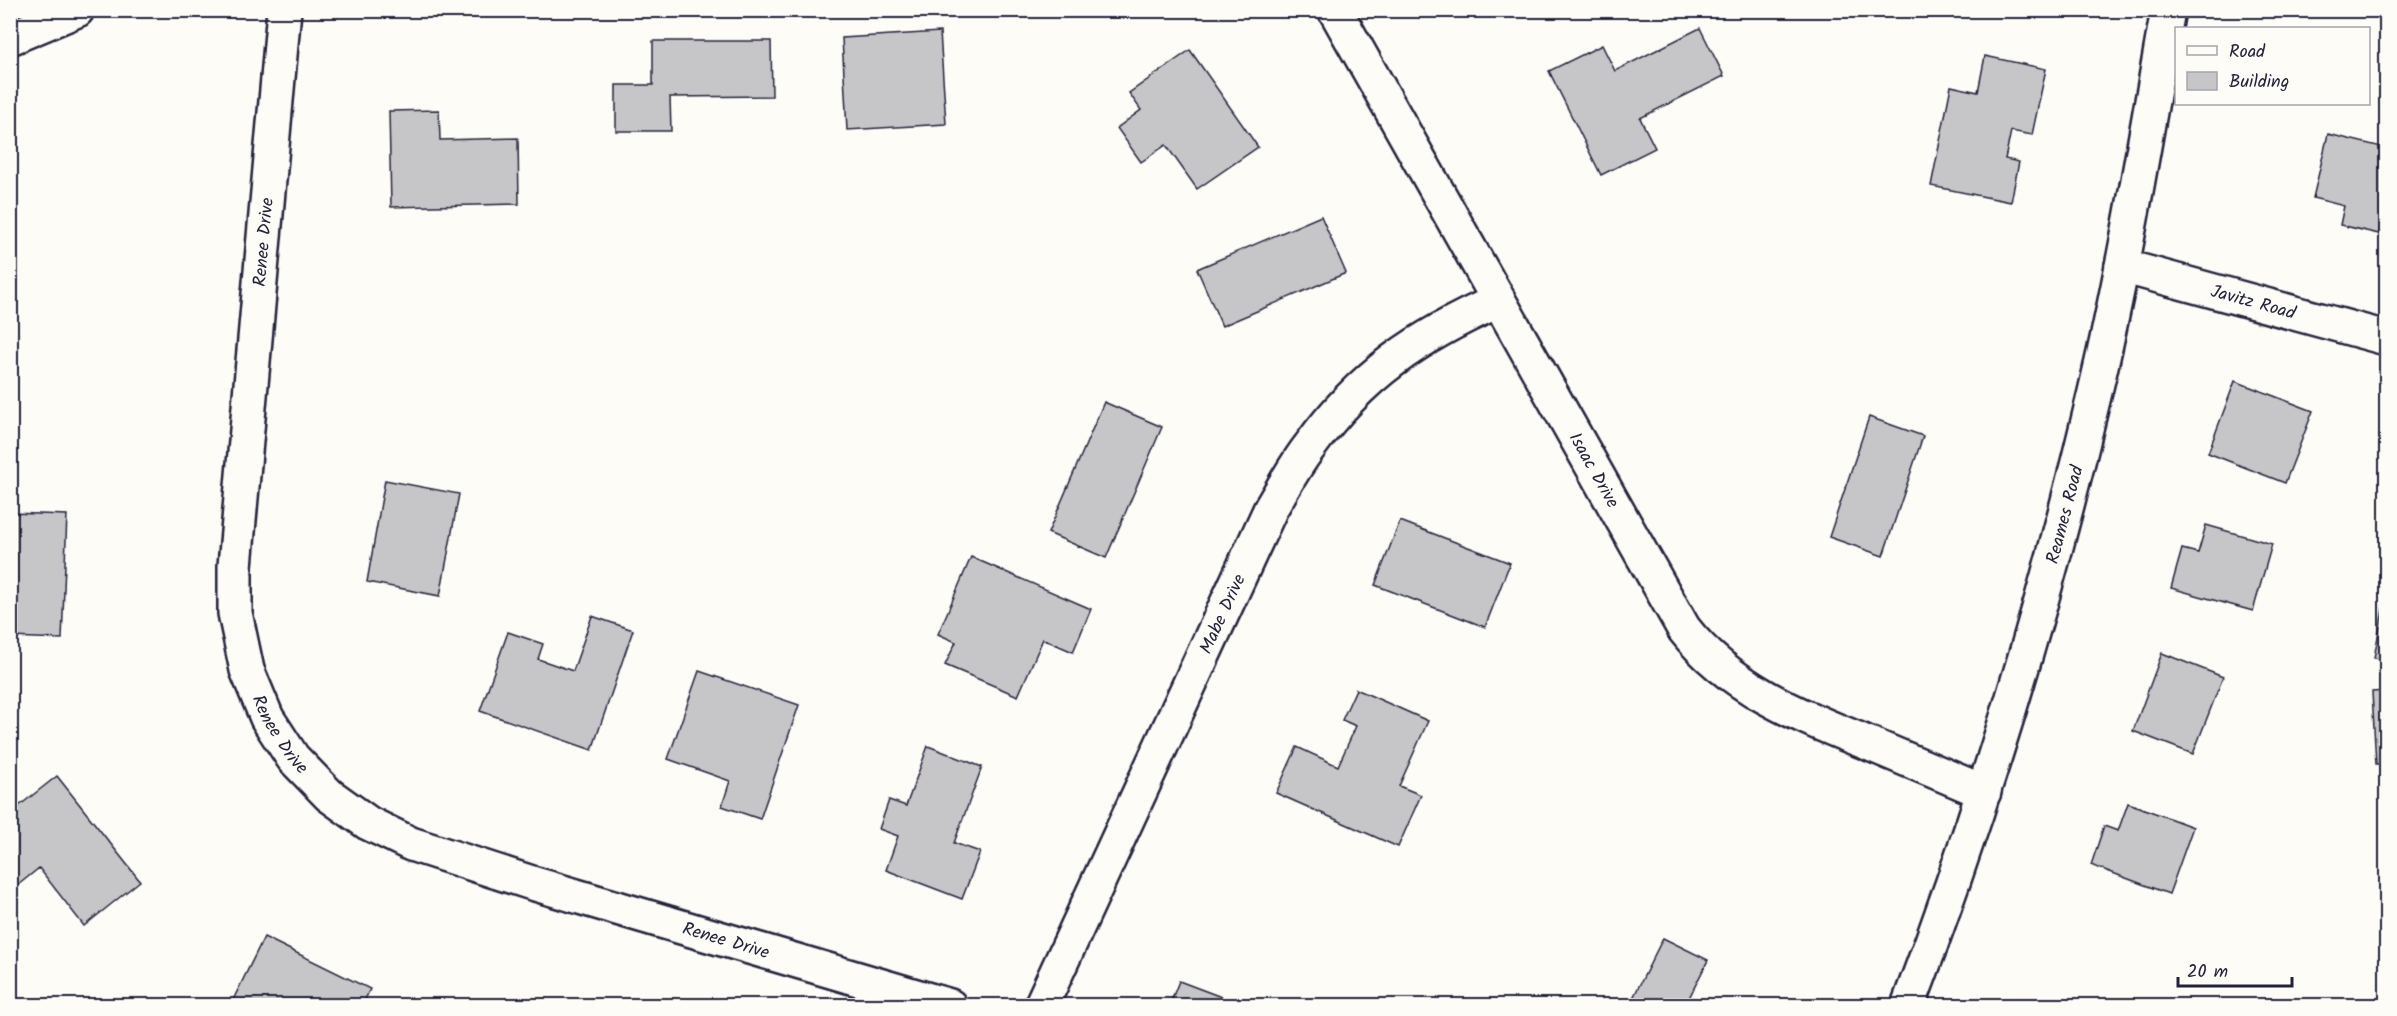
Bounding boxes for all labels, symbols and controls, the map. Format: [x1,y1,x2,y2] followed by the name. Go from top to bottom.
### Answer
[2175,27,2370,105] legend
[2229,38,2266,67] text: Road
[2229,68,2289,97] text: Building
[246,196,283,288] street label: Renee Drive
[2207,278,2300,329] street label: Javitz Road
[1560,427,1626,514] street label: Isaac Drive
[2039,462,2093,567] street label: Reames Road
[1193,570,1254,659] street label: Mabe Drive
[243,691,315,782] street label: Renee Drive
[679,915,773,968] street label: Renee Drive
[2178,950,2292,988] scale bar
[2187,958,2228,987] text: 20 m

